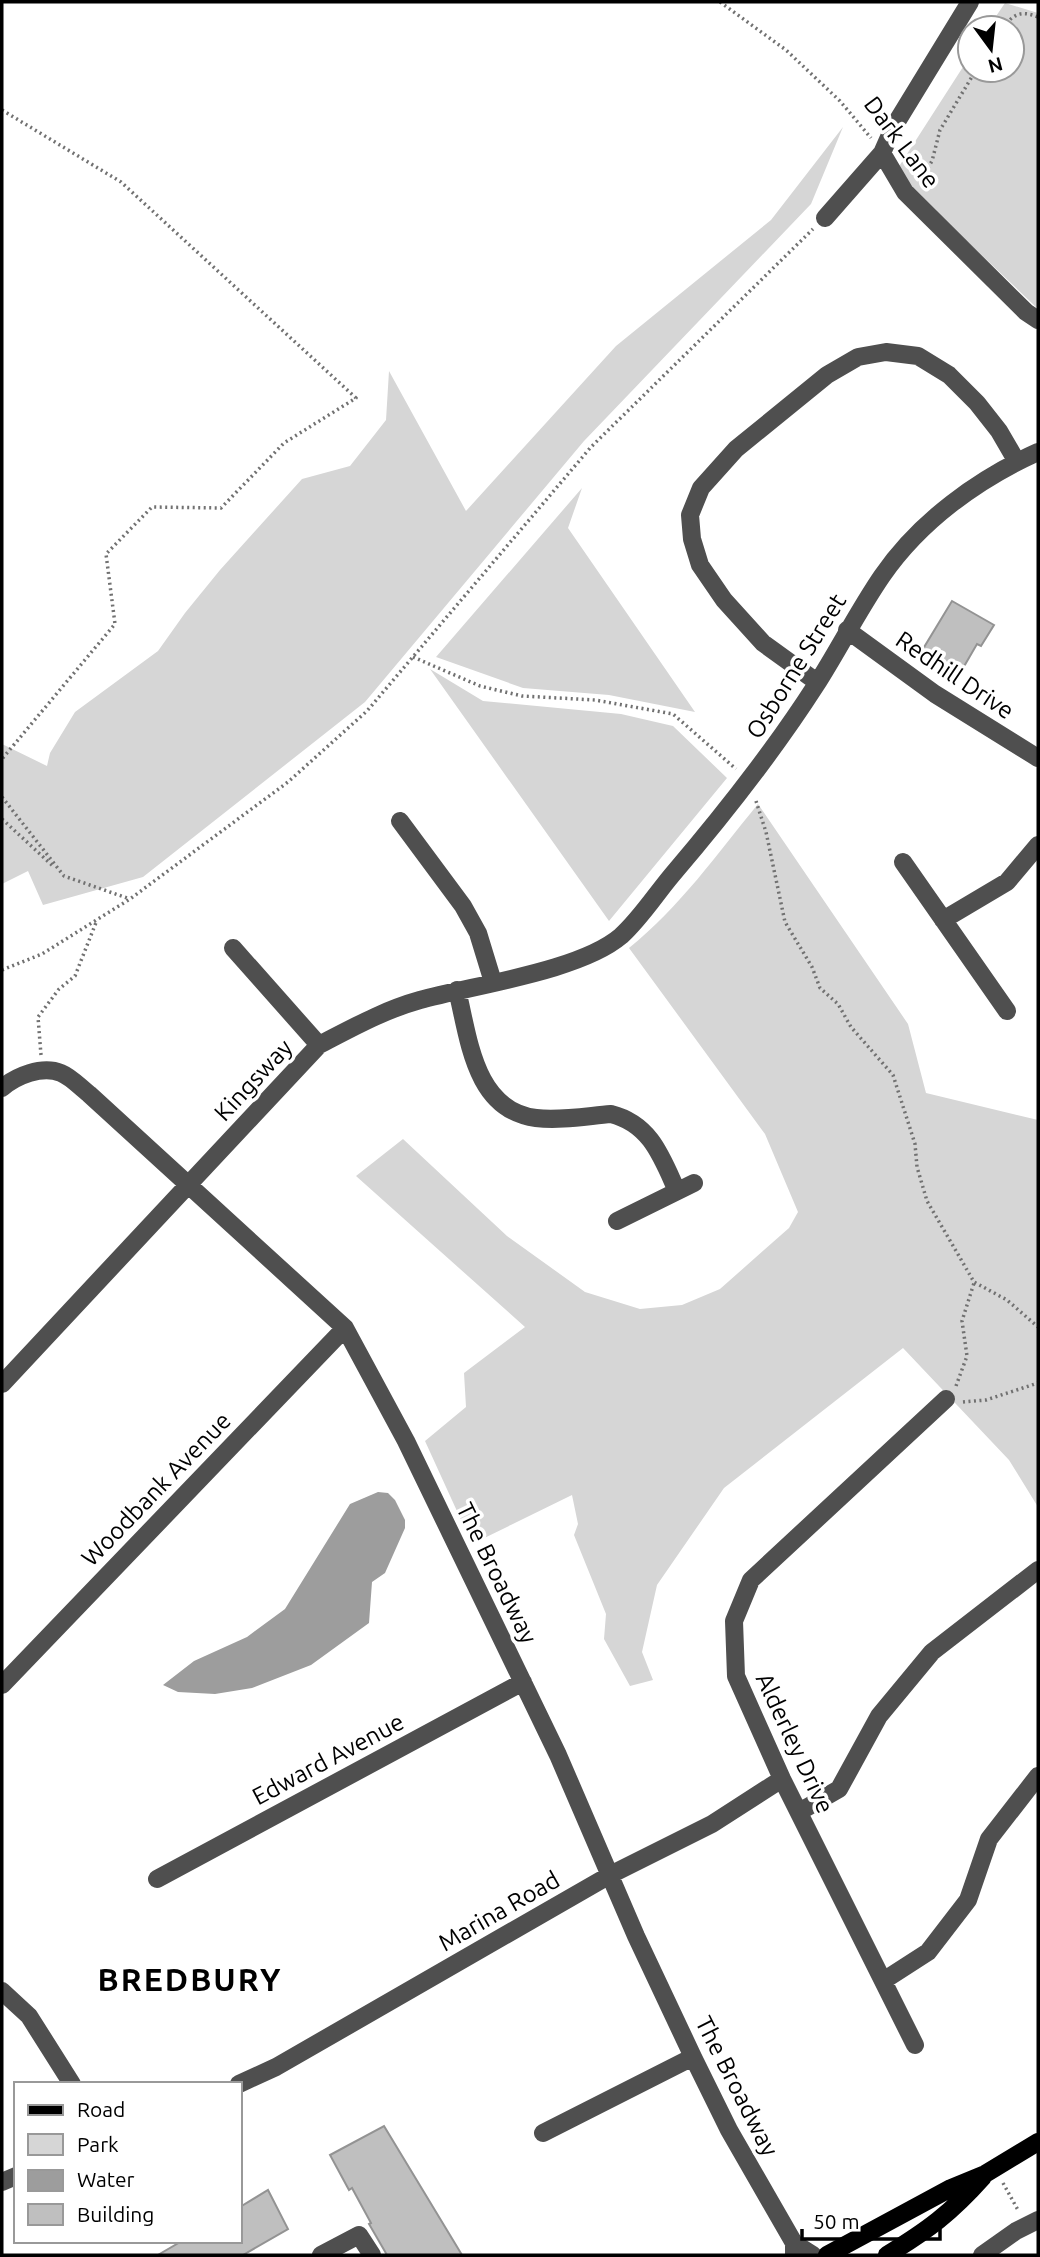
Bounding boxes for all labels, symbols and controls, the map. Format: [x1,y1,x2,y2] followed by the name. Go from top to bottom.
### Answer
[956,14,1026,84] north arrow
[986,53,1005,78] text: N
[859,91,945,193] street label: Dark Lane
[741,588,852,743] street label: Osborne Street
[891,626,1019,724] street label: Redhill Drive
[209,1033,298,1126] street label: Kingsway
[76,1407,236,1571] street label: Woodbank Avenue
[451,1498,543,1648] street label: The Broadway
[751,1669,839,1817] street label: Alderley Drive
[248,1708,408,1810] street label: Edward Avenue
[434,1866,564,1956] street label: Marina Road
[98,1961,282,1997] district label: BREDBURY
[690,2012,784,2161] street label: The Broadway
[14,2082,242,2243] legend
[77,2097,125,2121] text: Road
[77,2132,119,2156] text: Park
[77,2167,135,2191] text: Water
[802,2198,940,2242] scale bar
[77,2202,154,2226] text: Building
[813,2209,860,2233] text: 50 m

